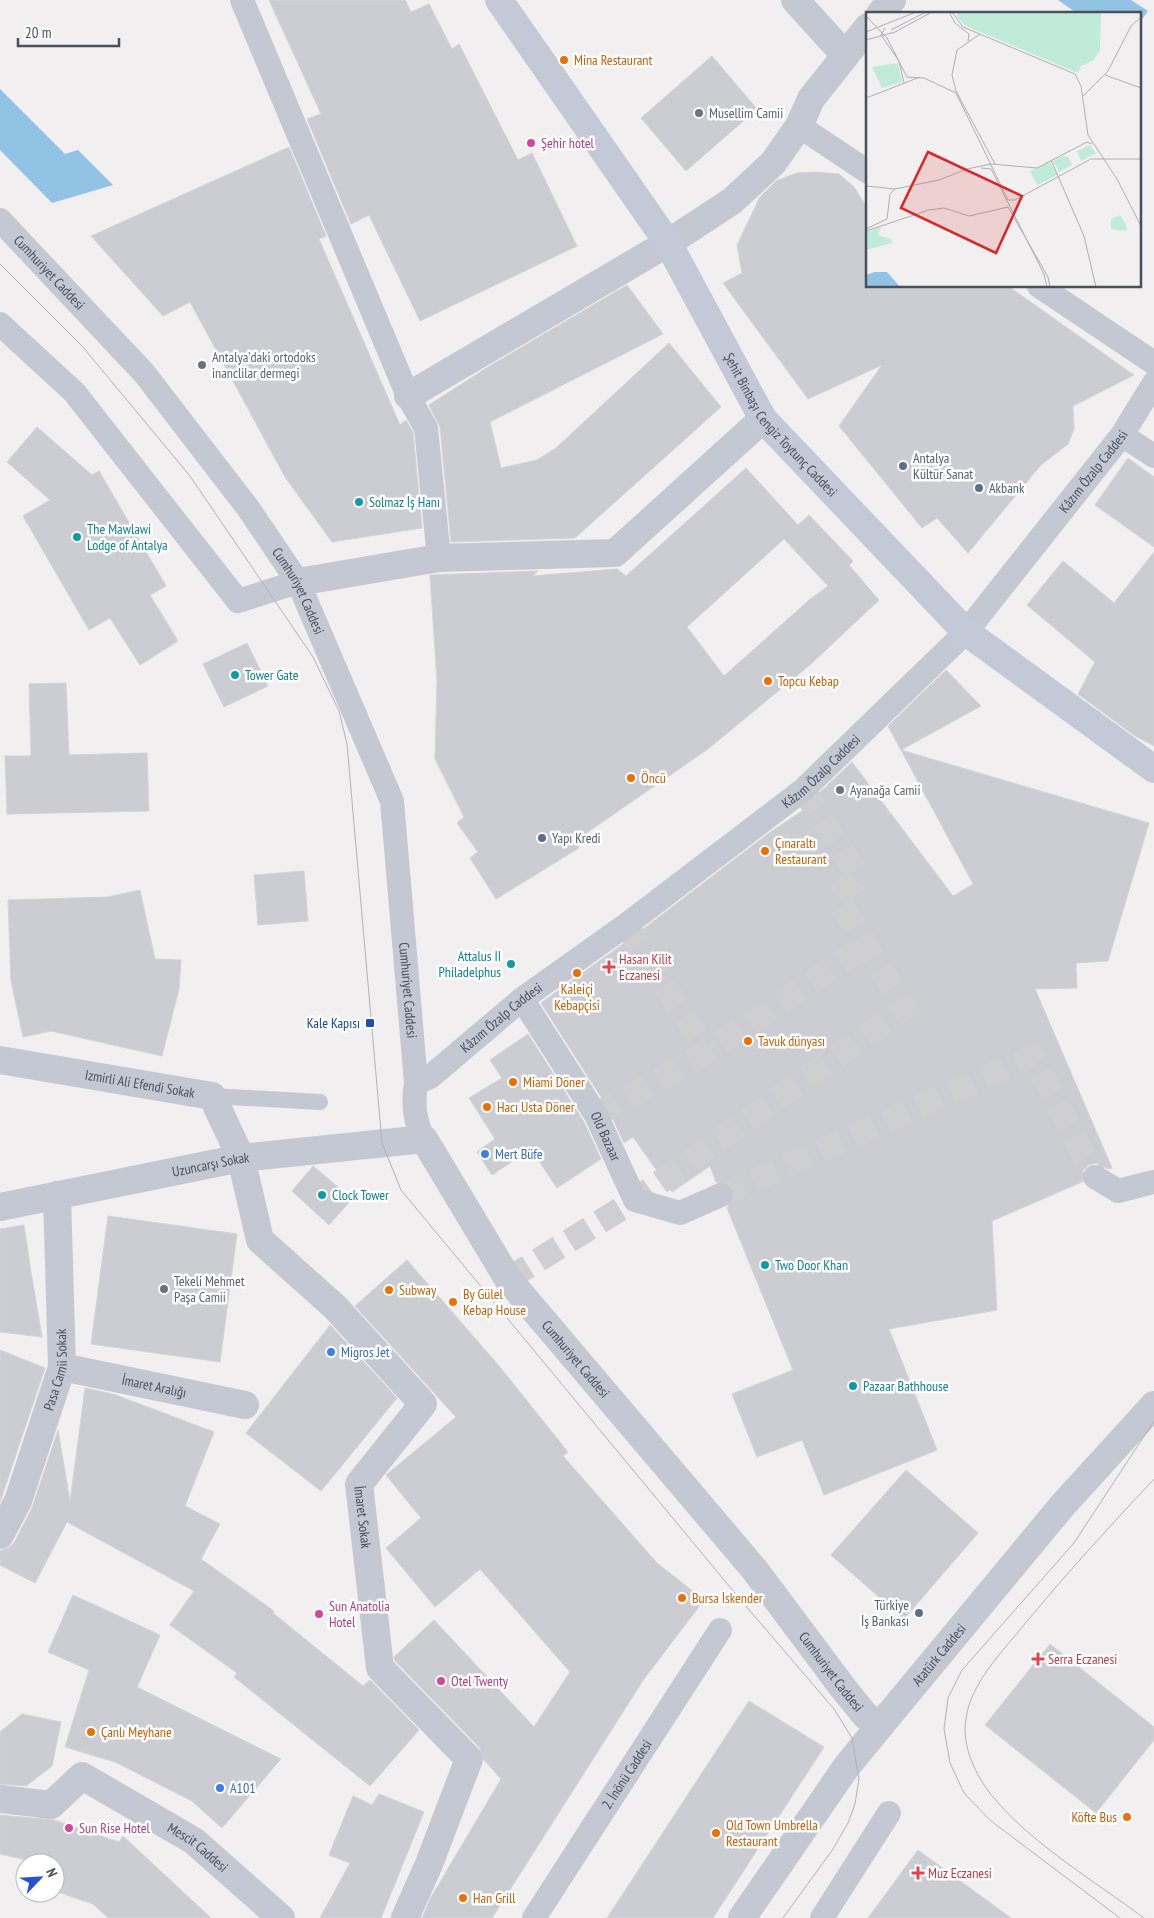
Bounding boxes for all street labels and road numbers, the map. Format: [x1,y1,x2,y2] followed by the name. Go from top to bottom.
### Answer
[10,231,89,314] street label: Cumhuriyet Caddesi
[720,350,841,500] street label: Şehit Binbaşı Cengiz Toytunç Caddesi
[1055,427,1132,516] street label: Kâzım Özalp Caddesi
[268,544,328,637] street label: Cumhuriyet Caddesi
[778,730,864,812] street label: Kâzım Özalp Caddesi
[395,942,421,1039] street label: Cumhuriyet Caddesi
[457,979,546,1056] street label: Kâzım Özalp Caddesi
[84,1066,197,1102] street label: Izmirli Ali Efendi Sokak
[587,1109,625,1164] street label: Old Bazaar
[171,1148,251,1181] street label: Uzuncarşı Sokak
[538,1317,614,1401] street label: Cumhuriyet Caddesi
[39,1328,71,1413] street label: Pasa Camii Sokak
[120,1371,188,1402] street label: İmaret Aralığı
[350,1485,375,1550] street label: İmaret Sokak
[908,1620,970,1689] street label: Atatürk Caddesi
[795,1628,868,1715] street label: Cumhuriyet Caddesi
[598,1736,656,1812] street label: 2. İnönü Caddesi
[164,1819,232,1876] street label: Mescit Caddesi

